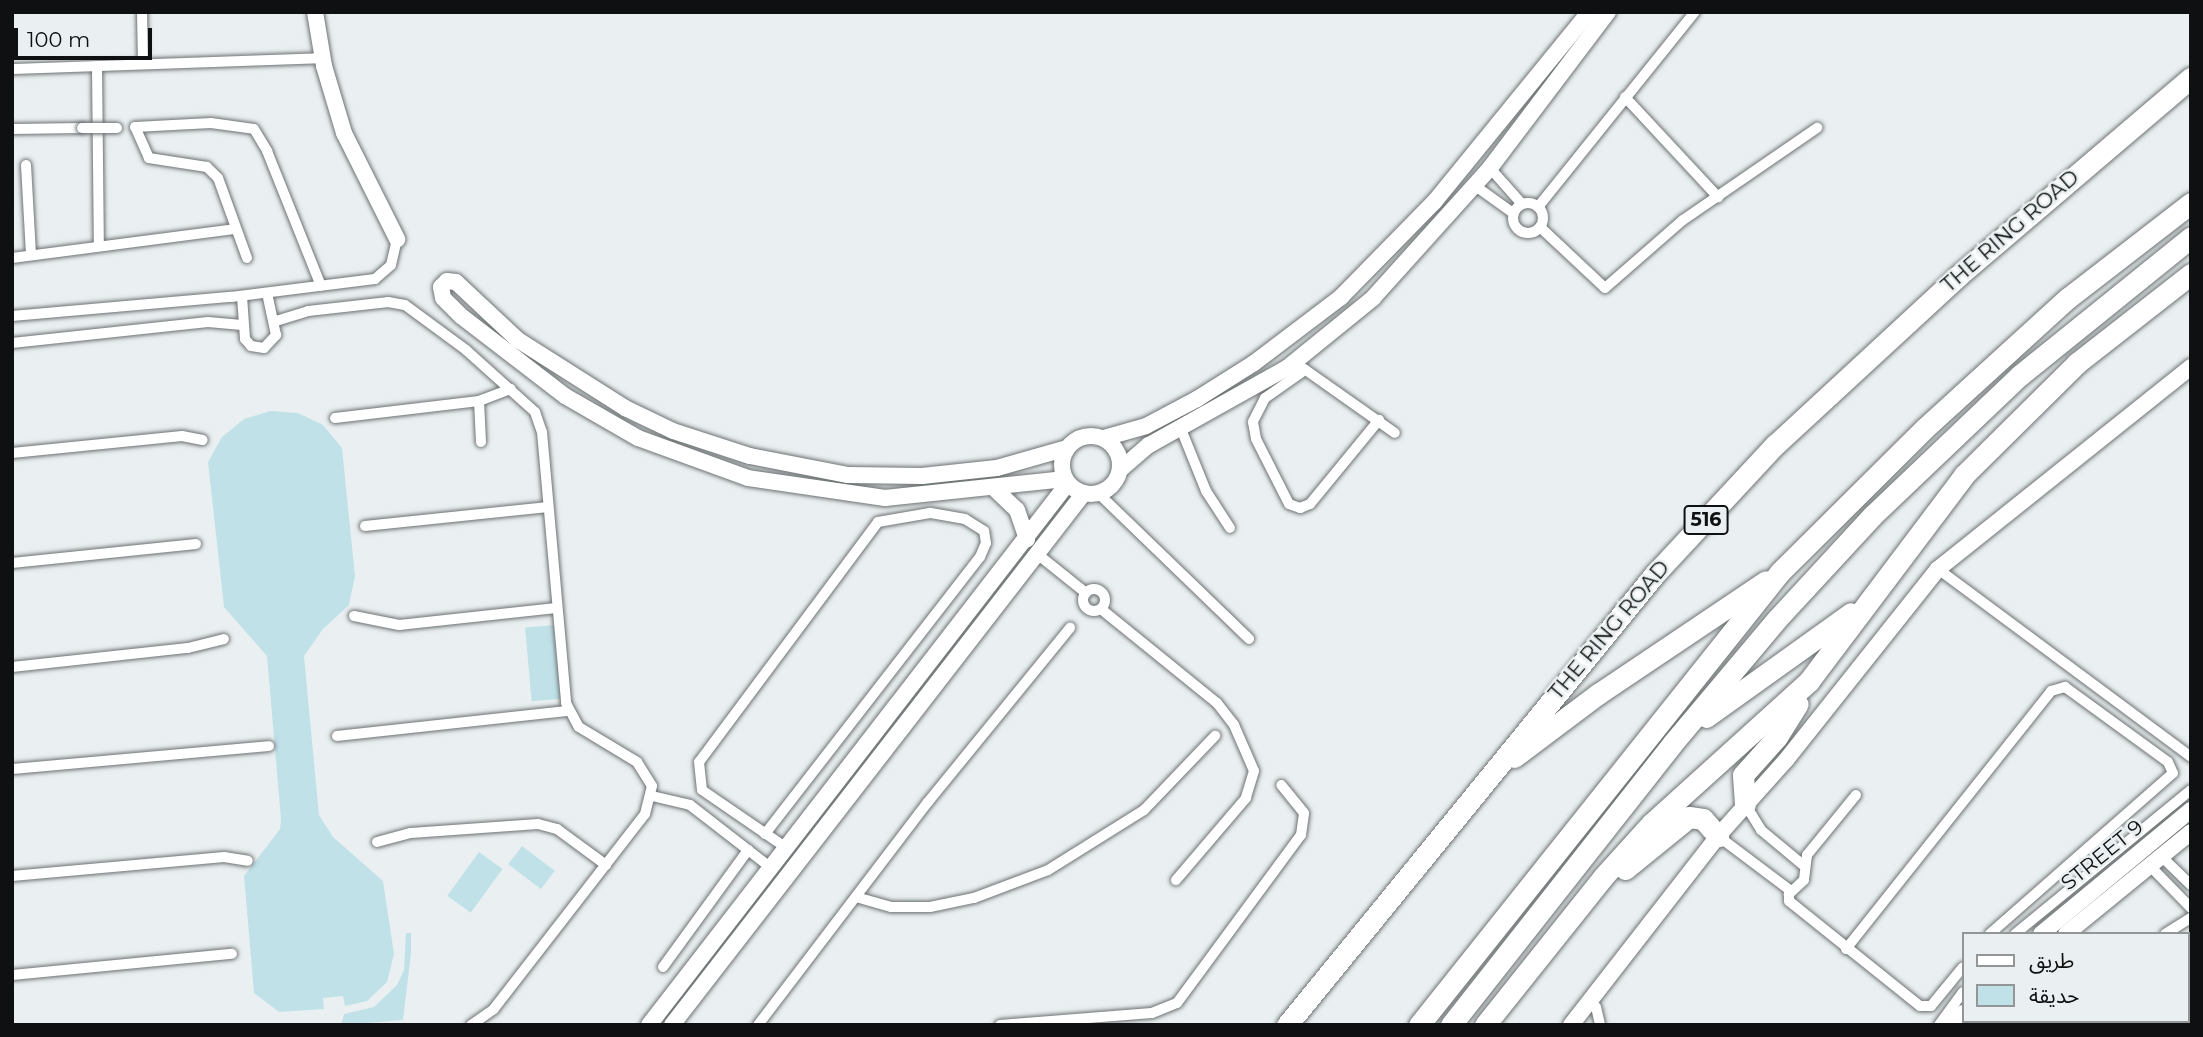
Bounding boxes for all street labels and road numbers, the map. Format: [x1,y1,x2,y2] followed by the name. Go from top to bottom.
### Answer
[1936,164,2084,298] street label: THE RING ROAD
[1683,505,1729,536] road number: 516
[1543,555,1675,705] street label: THE RING ROAD
[2056,814,2148,896] street label: STREET 9

